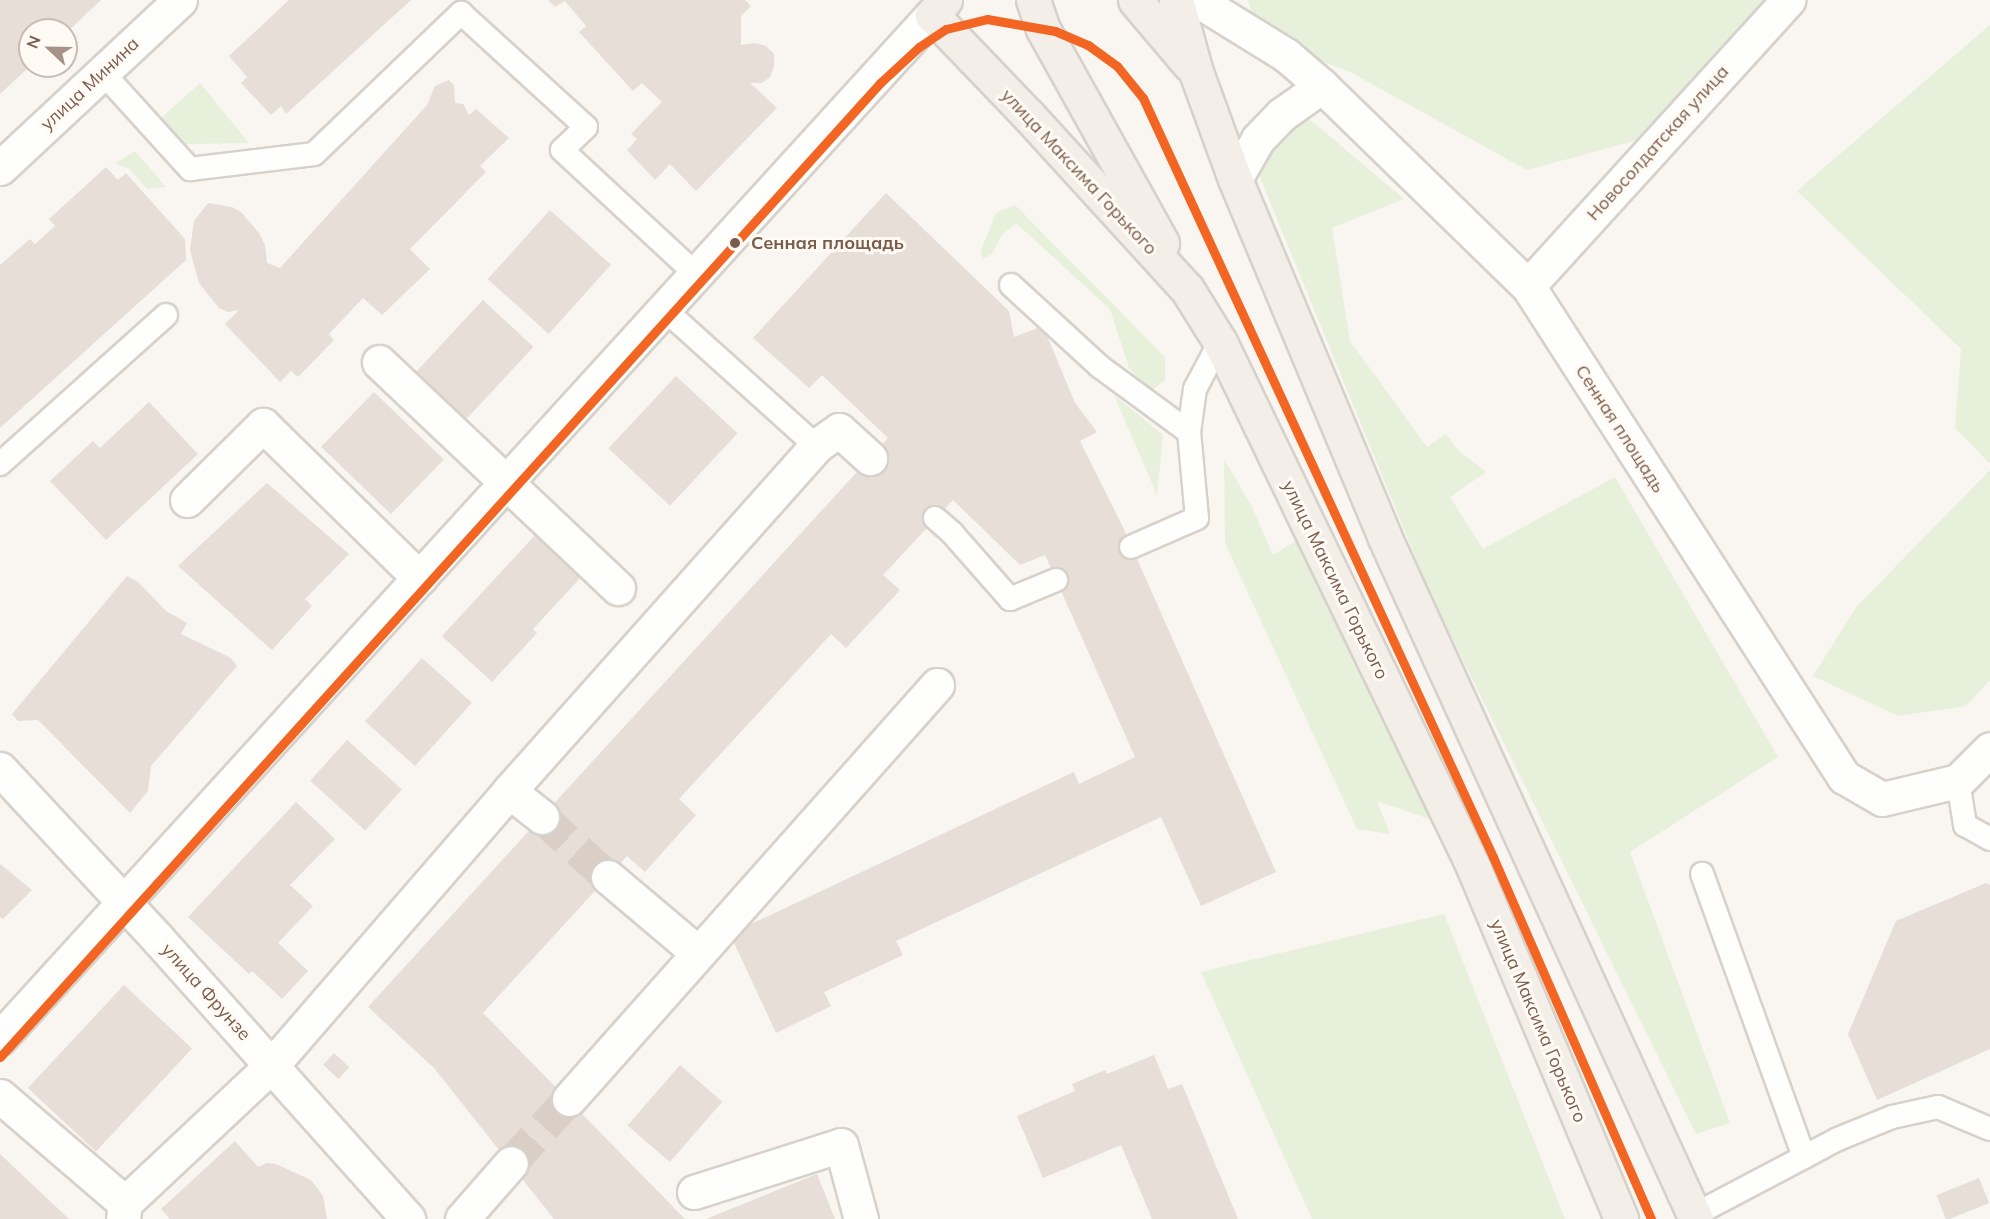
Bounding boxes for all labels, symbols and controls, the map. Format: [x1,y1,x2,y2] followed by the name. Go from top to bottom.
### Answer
[18,18,78,78] north arrow
[22,33,45,51] text: N
[36,33,144,135] street label: улица Минина
[1583,61,1733,225] street label: Новосолдатская улица
[997,85,1161,259] street label: улица Максима Горького
[724,232,746,254] marker: Сенная площадь
[751,232,904,254] place label: Сенная площадь
[1571,361,1669,497] street label: Сенная площадь
[1277,477,1393,683] street label: улица Максима Горького
[1485,916,1591,1126] street label: улица Максима Горького
[157,939,255,1045] street label: улица Фрунзе

